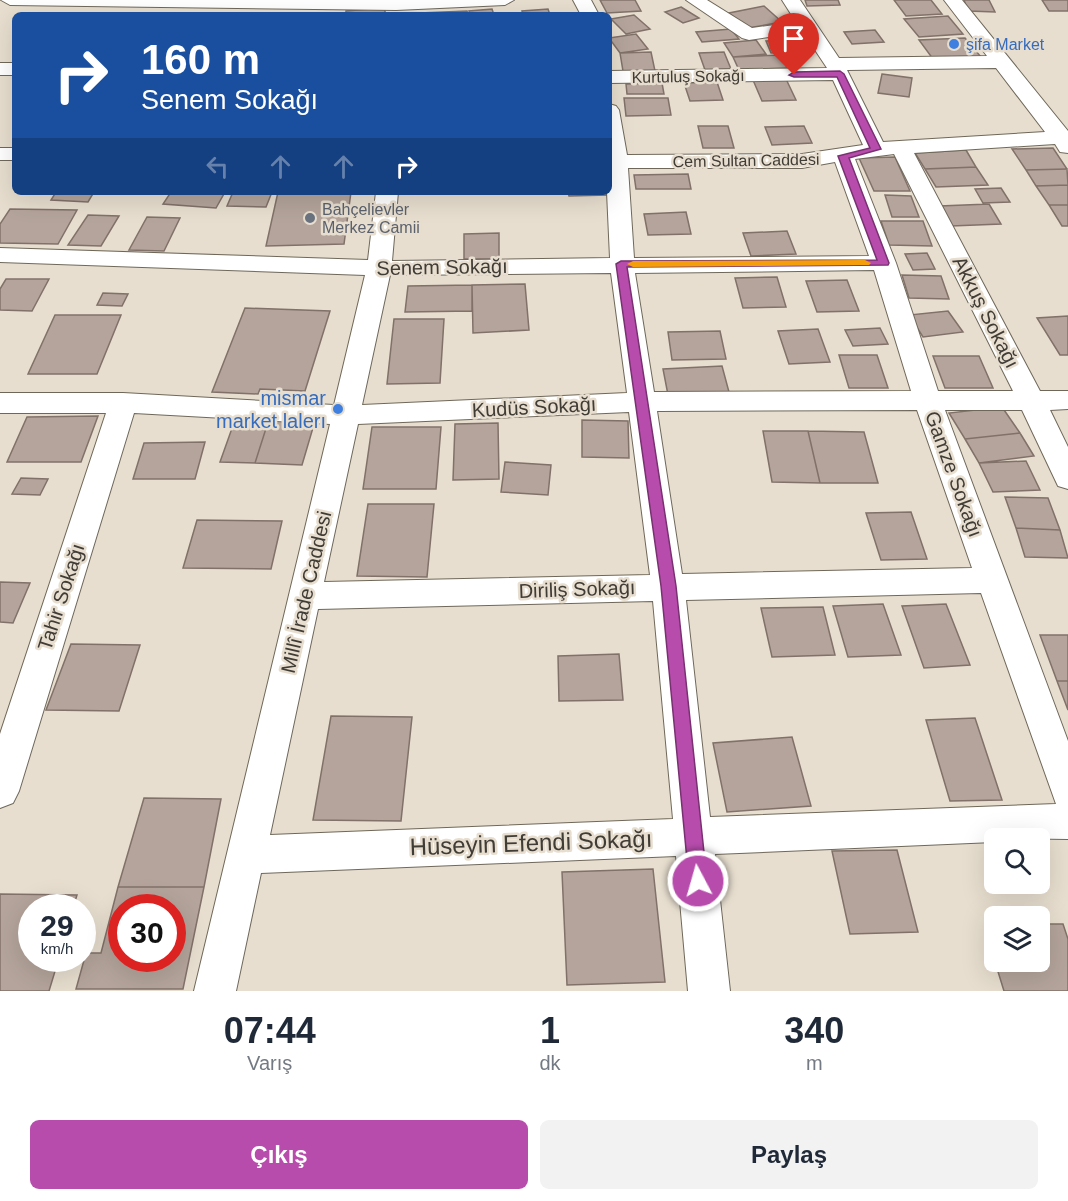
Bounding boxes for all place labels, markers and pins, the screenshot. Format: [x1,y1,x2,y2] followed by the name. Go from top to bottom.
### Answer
[768,13,819,75] pin
[966,36,1045,53] place label: şifa Market
[947,37,961,51] marker: şifa Market
[322,201,420,236] place label: Bahçelievler Merkez Camii
[303,211,317,225] marker: Bahçelievler Merkez Camii
[216,387,326,432] place label: mismar market lalerı
[331,402,345,416] marker: mismar market lalerı

